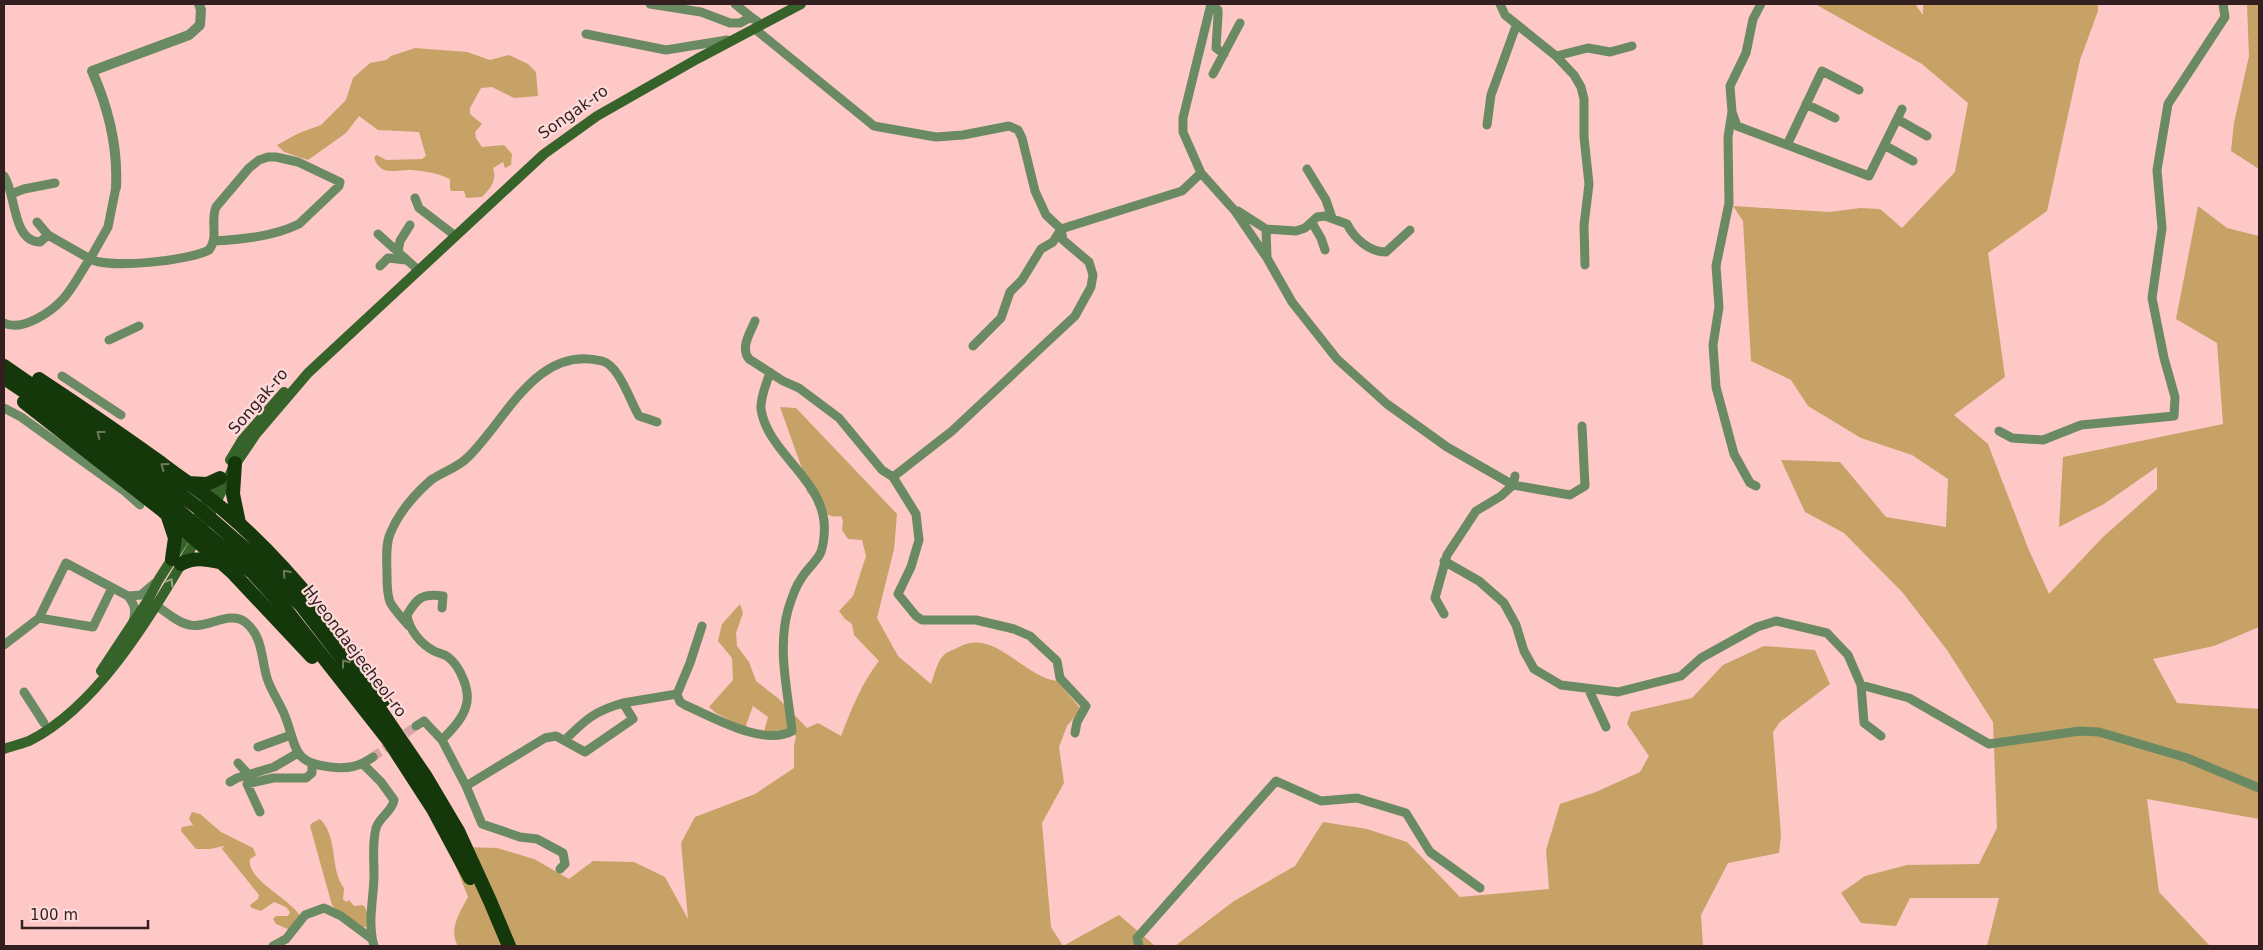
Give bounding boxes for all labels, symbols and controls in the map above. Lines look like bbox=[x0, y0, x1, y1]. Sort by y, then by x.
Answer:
street label: Songak-ro bbox=[534, 81, 612, 143]
street label: Songak-ro bbox=[224, 364, 292, 438]
one-way arrow bbox=[96, 431, 105, 440]
one-way arrow bbox=[160, 463, 170, 472]
one-way arrow bbox=[283, 569, 292, 578]
one-way arrow bbox=[164, 579, 174, 588]
street label: Hyeondaejecheol-ro bbox=[299, 581, 411, 721]
one-way arrow bbox=[343, 660, 351, 669]
scale bar bbox=[22, 898, 149, 930]
text: 100 m bbox=[30, 906, 78, 924]

